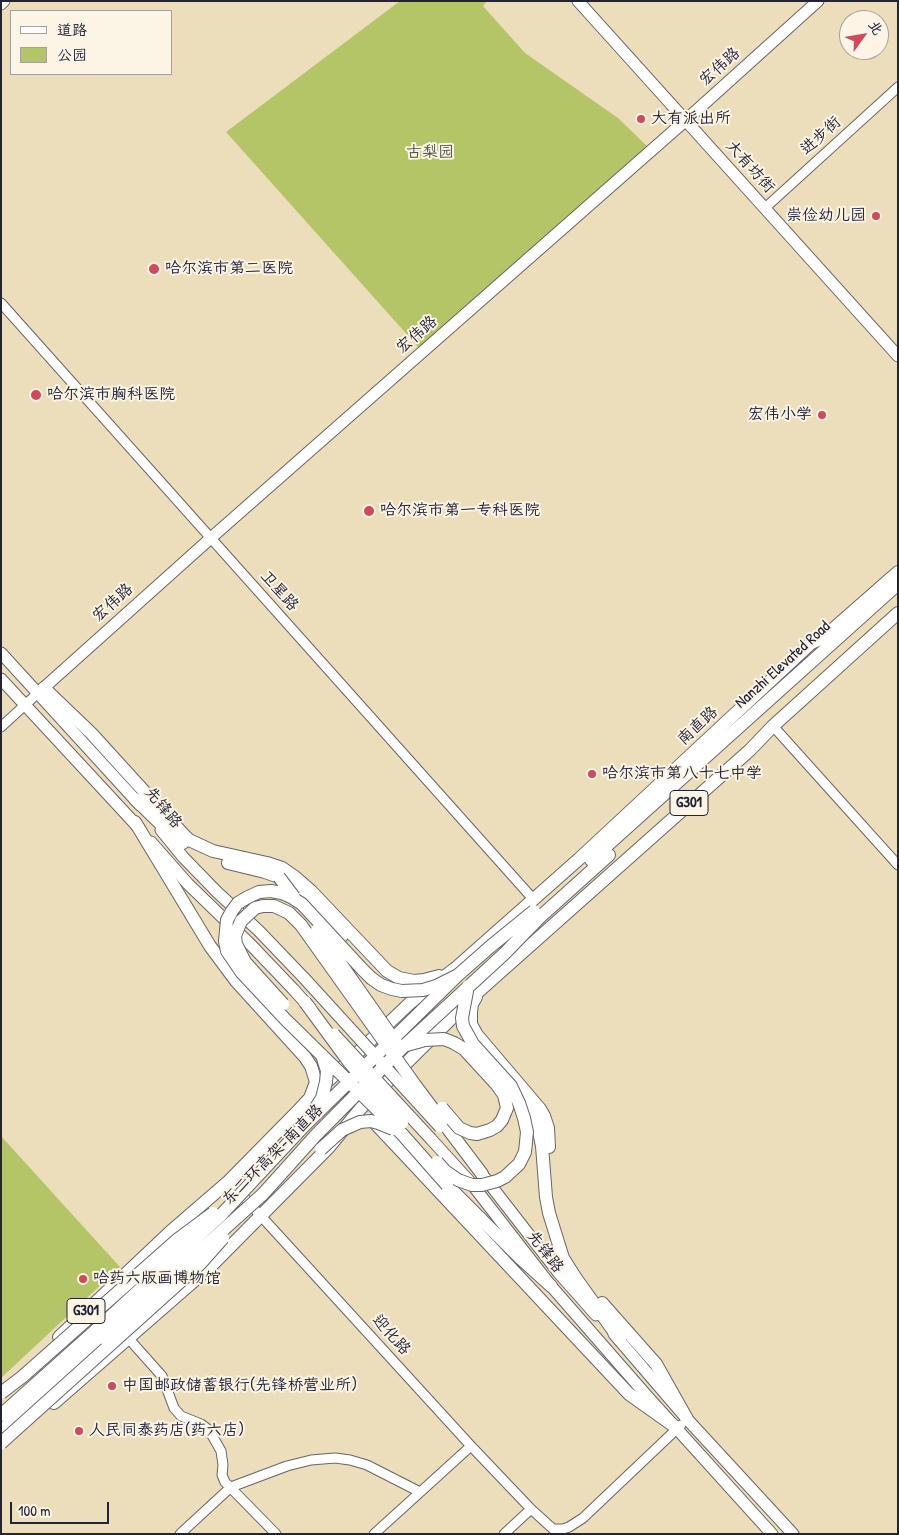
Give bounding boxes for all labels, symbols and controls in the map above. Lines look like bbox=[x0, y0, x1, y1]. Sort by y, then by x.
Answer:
legend bbox=[10, 10, 172, 75]
north arrow bbox=[839, 10, 889, 60]
text: 北 bbox=[865, 16, 888, 38]
text: 道路 bbox=[57, 19, 87, 40]
text: 公园 bbox=[57, 44, 87, 65]
street label: 宏伟路 bbox=[696, 44, 744, 90]
place label: 大有派出所 bbox=[651, 109, 731, 129]
marker: 大有派出所 bbox=[635, 113, 647, 125]
street label: 进步街 bbox=[797, 113, 845, 159]
street label: 大有坊街 bbox=[721, 137, 779, 197]
park label: 古梨园 bbox=[406, 143, 454, 163]
place label: 崇俭幼儿园 bbox=[786, 206, 866, 226]
marker: 崇俭幼儿园 bbox=[870, 210, 882, 222]
place label: 哈尔滨市第二医院 bbox=[165, 259, 293, 279]
marker: 哈尔滨市第二医院 bbox=[147, 262, 161, 276]
street label: 宏伟路 bbox=[393, 312, 441, 358]
place label: 哈尔滨市胸科医院 bbox=[47, 385, 175, 405]
marker: 哈尔滨市胸科医院 bbox=[29, 388, 43, 402]
place label: 宏伟小学 bbox=[748, 405, 812, 425]
marker: 宏伟小学 bbox=[816, 409, 828, 421]
place label: 哈尔滨市第一专科医院 bbox=[380, 501, 540, 521]
marker: 哈尔滨市第一专科医院 bbox=[362, 504, 376, 518]
street label: 卫星路 bbox=[256, 567, 302, 615]
street label: 宏伟路 bbox=[89, 580, 137, 626]
street label: Nanzhi Elevated Road bbox=[732, 617, 834, 713]
street label: 南直路 bbox=[674, 703, 722, 749]
place label: 哈尔滨市第八十七中学 bbox=[602, 764, 762, 784]
marker: 哈尔滨市第八十七中学 bbox=[586, 768, 598, 780]
street label: 先锋路 bbox=[140, 783, 186, 833]
road number: G301 bbox=[670, 790, 708, 816]
street label: 东二环高架-南直路 bbox=[219, 1101, 327, 1209]
street label: 先锋路 bbox=[523, 1227, 567, 1277]
place label: 哈药六版画博物馆 bbox=[93, 1269, 221, 1289]
marker: 哈药六版画博物馆 bbox=[77, 1273, 89, 1285]
road number: G301 bbox=[67, 1298, 105, 1324]
street label: 迎化路 bbox=[368, 1311, 414, 1359]
place label: 中国邮政储蓄银行(先锋桥营业所) bbox=[122, 1376, 357, 1396]
marker: 中国邮政储蓄银行(先锋桥营业所) bbox=[106, 1380, 118, 1392]
place label: 人民同泰药店(药六店) bbox=[89, 1421, 244, 1441]
marker: 人民同泰药店(药六店) bbox=[73, 1425, 85, 1437]
scale bar bbox=[12, 1492, 111, 1524]
text: 100 m bbox=[18, 1500, 51, 1521]

